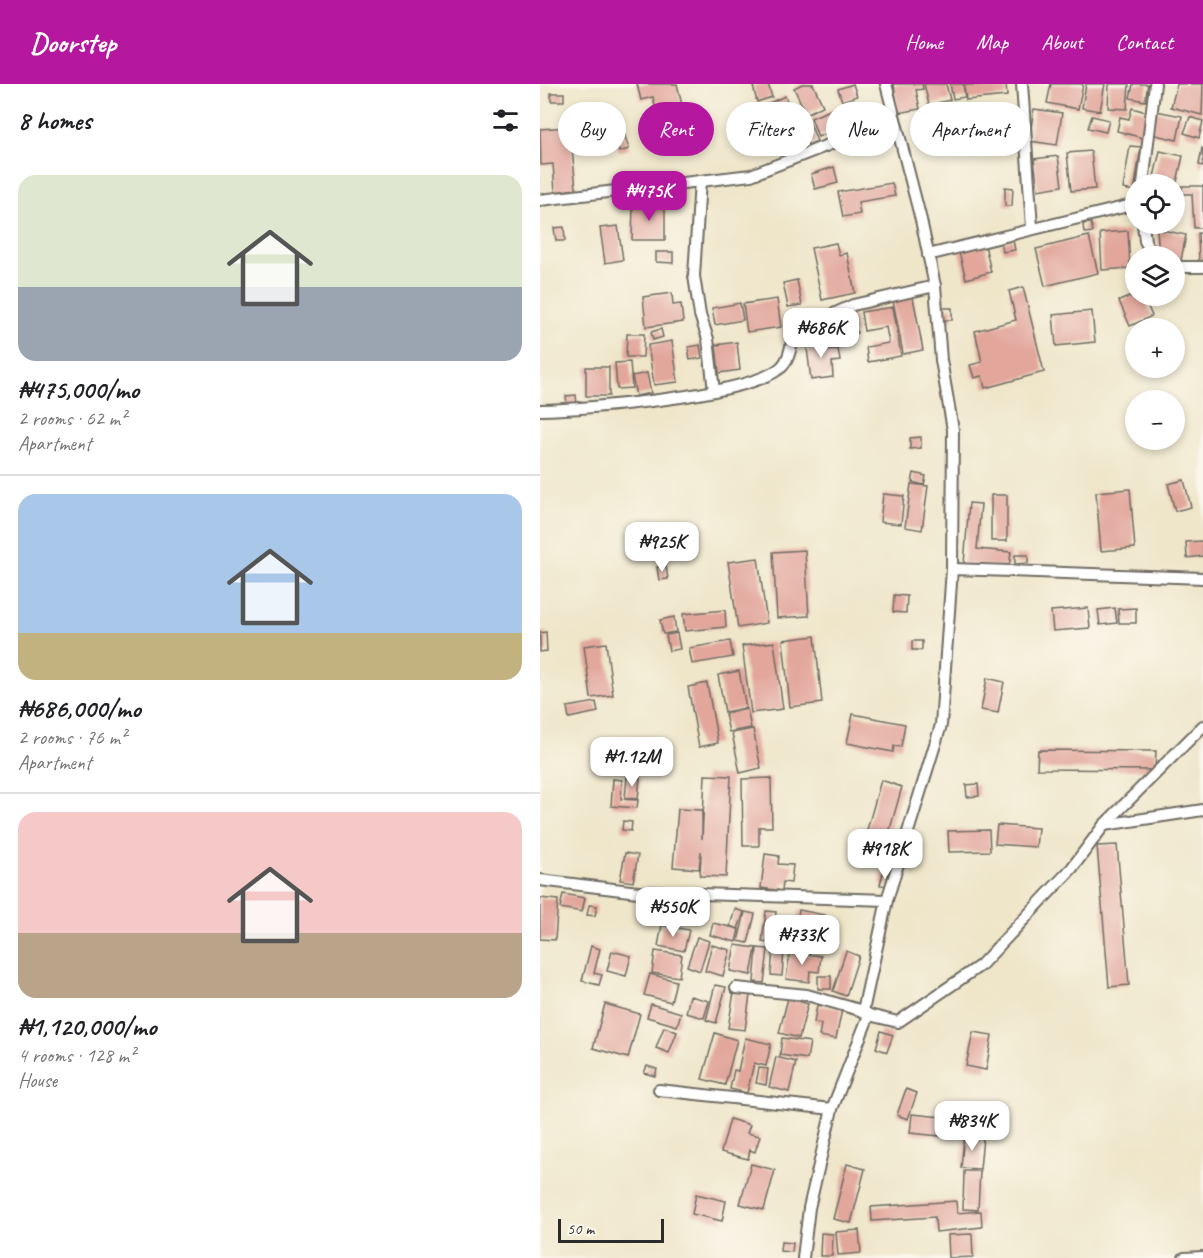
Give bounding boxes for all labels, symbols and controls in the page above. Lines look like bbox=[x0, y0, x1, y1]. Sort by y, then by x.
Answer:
text: Doorstep bbox=[30, 25, 116, 60]
text: Home bbox=[905, 29, 943, 55]
text: Map bbox=[976, 29, 1008, 55]
text: About bbox=[1041, 29, 1083, 55]
text: Contact bbox=[1116, 29, 1173, 55]
chip: Buy bbox=[558, 102, 626, 156]
chip: Rent bbox=[638, 102, 714, 156]
chip: Filters bbox=[726, 102, 814, 156]
chip: New bbox=[826, 102, 898, 156]
chip: Apartment bbox=[910, 102, 1030, 156]
text: 8 homes bbox=[18, 104, 91, 137]
icon: filters bbox=[489, 104, 522, 137]
pin: ₦475K bbox=[607, 171, 691, 222]
map controls bbox=[1125, 174, 1185, 450]
button: locate bbox=[1125, 174, 1185, 234]
text: ₦475K bbox=[626, 178, 672, 203]
icon: home bbox=[216, 214, 324, 322]
button: layers bbox=[1125, 246, 1185, 306]
pin: ₦686K bbox=[779, 308, 863, 359]
text: ₦686K bbox=[797, 315, 845, 340]
button: + bbox=[1125, 318, 1185, 378]
text: ₦475,000/mo bbox=[18, 373, 139, 406]
button: − bbox=[1125, 390, 1185, 450]
text: 2 rooms · 62 m² bbox=[18, 406, 126, 431]
text: Apartment bbox=[18, 431, 91, 456]
pin: ₦925K bbox=[620, 522, 704, 573]
text: ₦925K bbox=[639, 529, 685, 554]
icon: home bbox=[216, 533, 324, 641]
text: ₦686,000/mo bbox=[18, 692, 141, 725]
text: 2 rooms · 76 m² bbox=[18, 725, 126, 750]
pin: ₦1.12M bbox=[583, 737, 681, 788]
text: ₦1.12M bbox=[604, 744, 660, 769]
text: Apartment bbox=[18, 750, 91, 775]
pin: ₦918K bbox=[843, 829, 927, 880]
text: ₦918K bbox=[862, 836, 908, 861]
icon: home bbox=[216, 851, 324, 959]
pin: ₦550K bbox=[631, 887, 715, 938]
text: ₦550K bbox=[650, 894, 696, 919]
pin: ₦733K bbox=[760, 915, 844, 966]
text: ₦733K bbox=[779, 922, 825, 947]
text: ₦1,120,000/mo bbox=[18, 1010, 156, 1043]
text: 4 rooms · 128 m² bbox=[18, 1043, 135, 1068]
text: House bbox=[18, 1068, 57, 1093]
pin: ₦834K bbox=[930, 1101, 1014, 1152]
text: ₦834K bbox=[948, 1108, 996, 1133]
scale bar bbox=[558, 1216, 664, 1244]
text: 50 m bbox=[567, 1219, 594, 1239]

